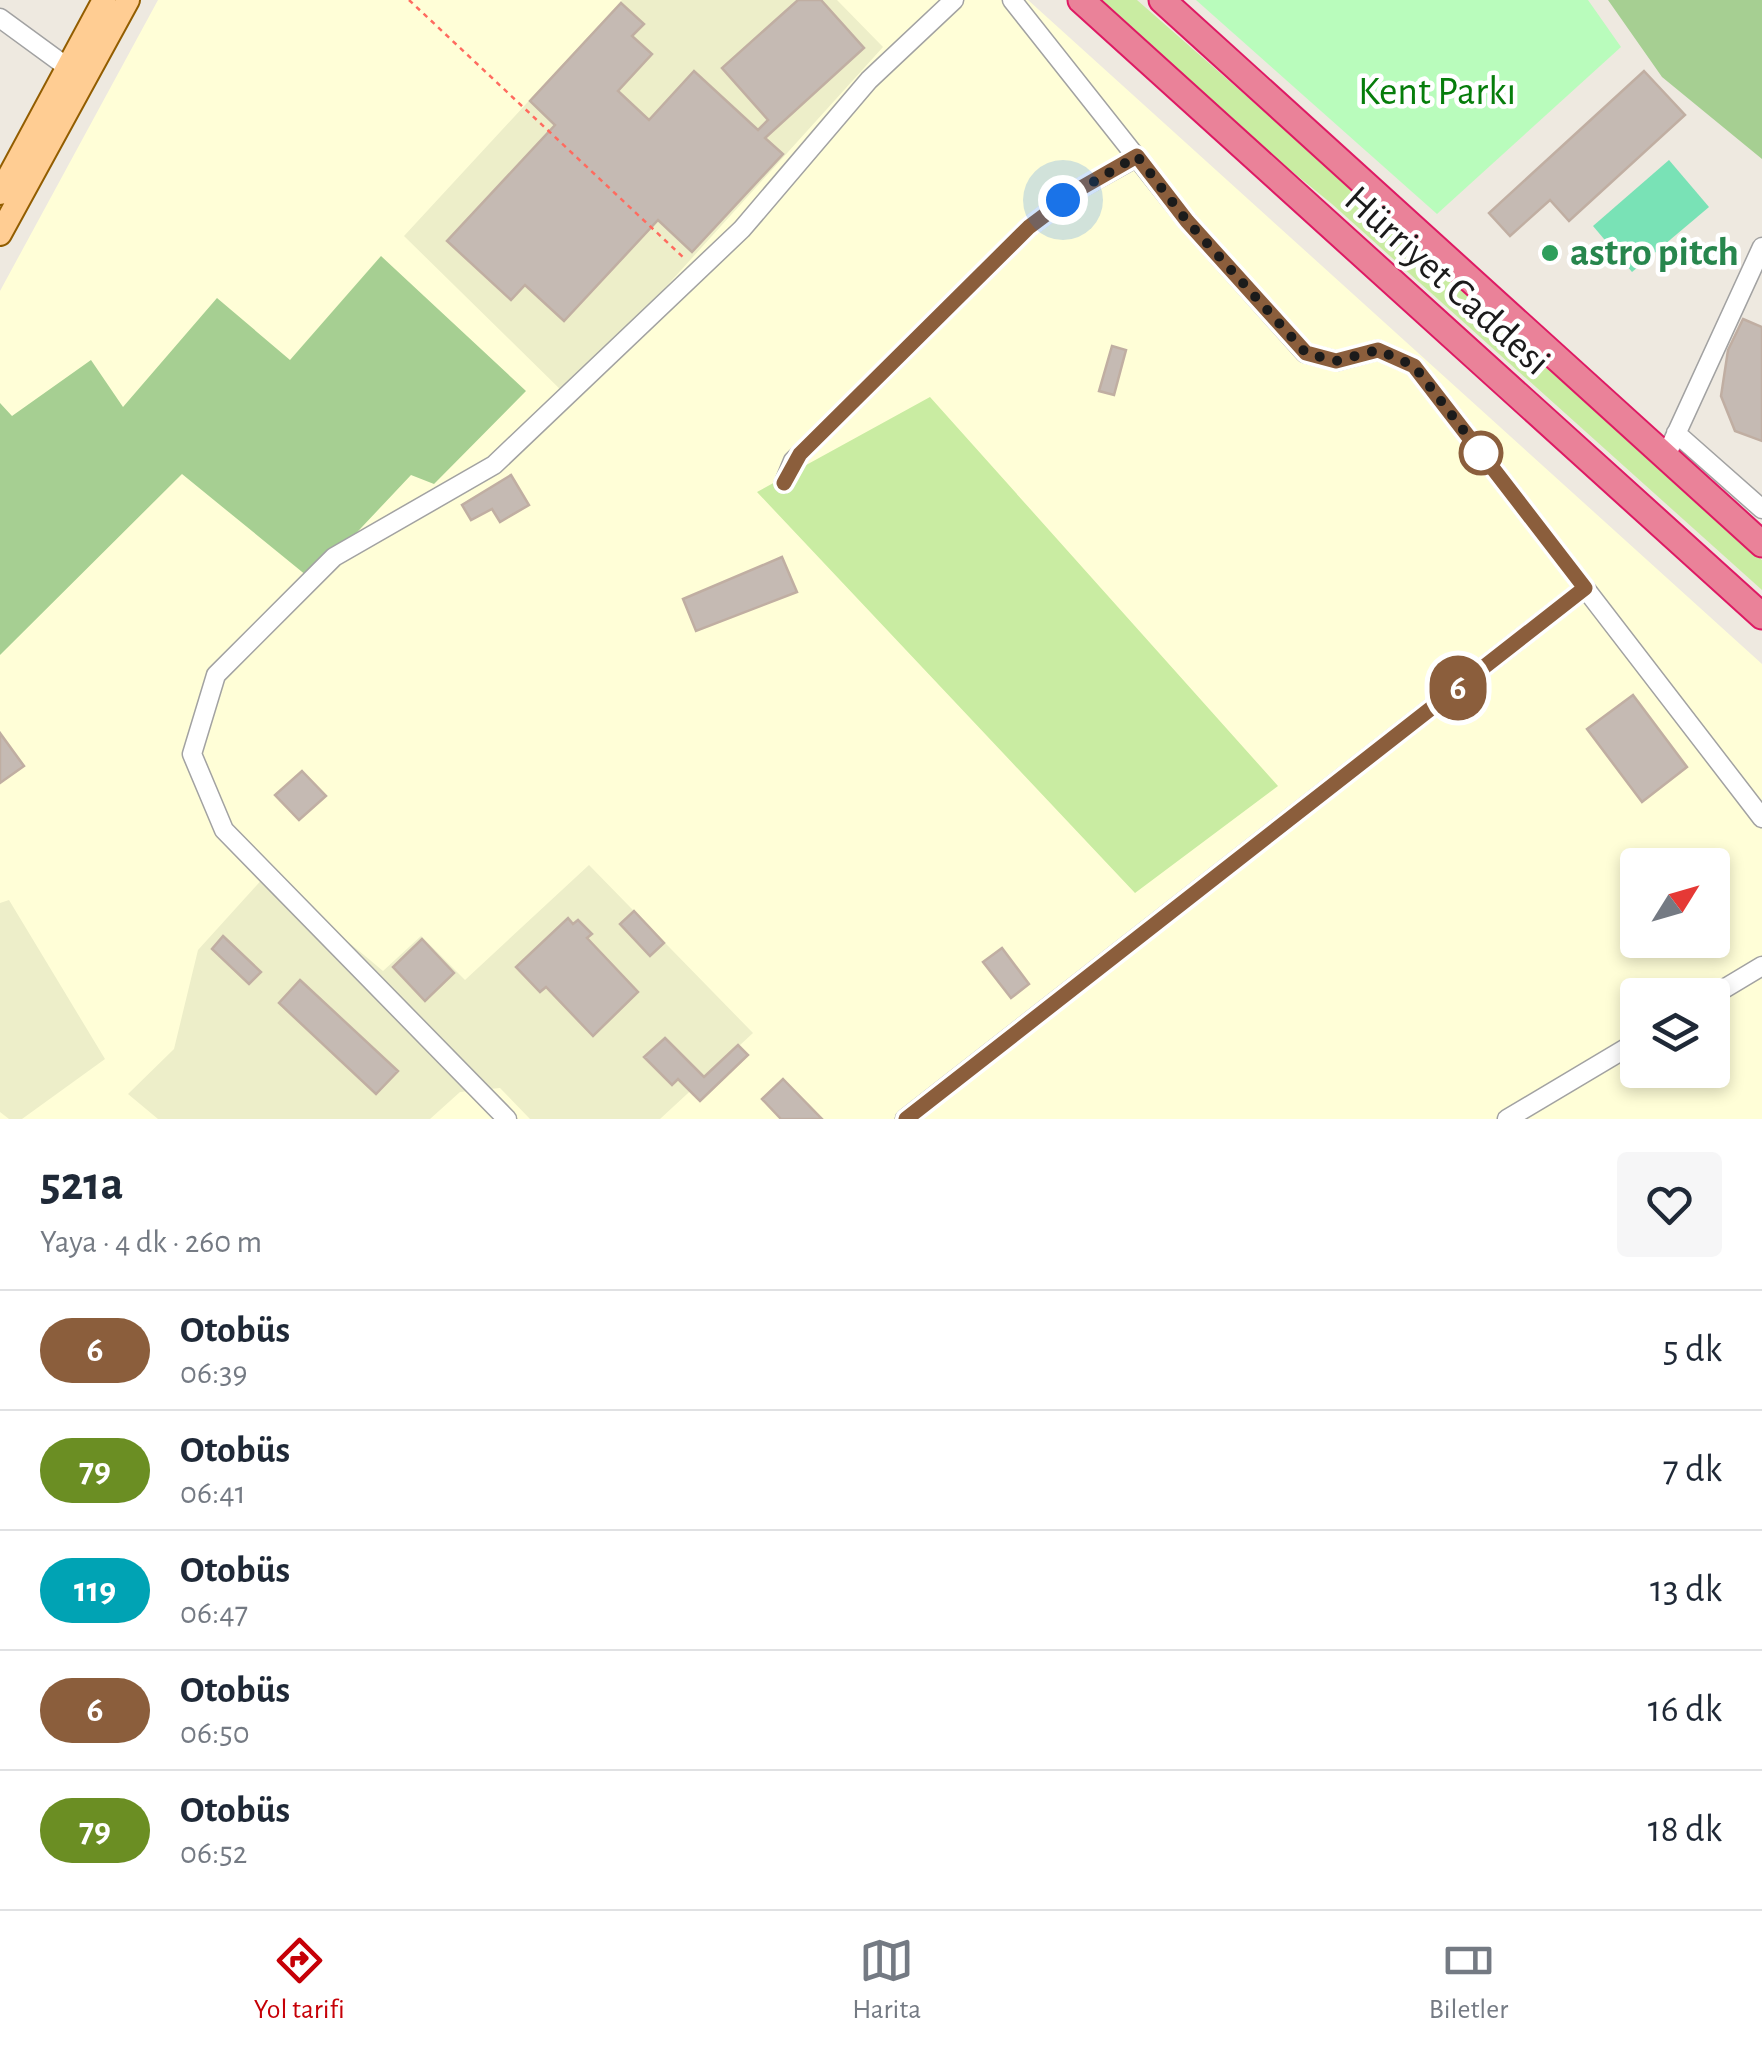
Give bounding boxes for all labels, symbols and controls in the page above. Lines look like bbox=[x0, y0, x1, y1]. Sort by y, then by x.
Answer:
park label: Kent Parkı bbox=[1358, 72, 1516, 112]
your location bbox=[1038, 175, 1088, 225]
street label: Hürriyet Caddesi bbox=[1337, 179, 1557, 383]
place label: astro pitch bbox=[1570, 233, 1739, 273]
marker: astro pitch bbox=[1539, 242, 1561, 264]
unlabelled marker bbox=[1460, 432, 1502, 474]
line badge: 6 bbox=[1426, 656, 1490, 720]
text: 6 bbox=[1450, 671, 1466, 706]
north arrow bbox=[1620, 848, 1730, 958]
map controls bbox=[1620, 848, 1730, 1088]
button: layers bbox=[1620, 978, 1730, 1088]
button: heart bbox=[1617, 1152, 1722, 1257]
text: 521a bbox=[40, 1161, 124, 1209]
text: Yaya · 4 dk · 260 m bbox=[40, 1226, 262, 1258]
text: Otobüs bbox=[180, 1312, 290, 1350]
text: 5 dk bbox=[1663, 1331, 1722, 1369]
text: 6 bbox=[87, 1333, 103, 1368]
text: 06:39 bbox=[180, 1357, 248, 1389]
text: Otobüs bbox=[180, 1432, 290, 1470]
text: 7 dk bbox=[1663, 1451, 1722, 1489]
text: 79 bbox=[79, 1453, 111, 1488]
text: 06:41 bbox=[180, 1477, 246, 1509]
text: Otobüs bbox=[180, 1552, 290, 1590]
text: 13 dk bbox=[1650, 1571, 1722, 1609]
text: 119 bbox=[74, 1573, 116, 1608]
text: 06:47 bbox=[180, 1597, 248, 1629]
text: Otobüs bbox=[180, 1672, 290, 1710]
text: 16 dk bbox=[1648, 1691, 1722, 1729]
text: 6 bbox=[87, 1693, 103, 1728]
text: 06:50 bbox=[180, 1717, 250, 1749]
text: Otobüs bbox=[180, 1792, 290, 1830]
text: 18 dk bbox=[1648, 1811, 1722, 1849]
text: 79 bbox=[79, 1813, 111, 1848]
text: 06:52 bbox=[180, 1837, 247, 1869]
tab: Yol tarifi bbox=[254, 1933, 345, 2027]
tab: Harita bbox=[852, 1933, 921, 2027]
tab: Biletler bbox=[1429, 1933, 1508, 2027]

